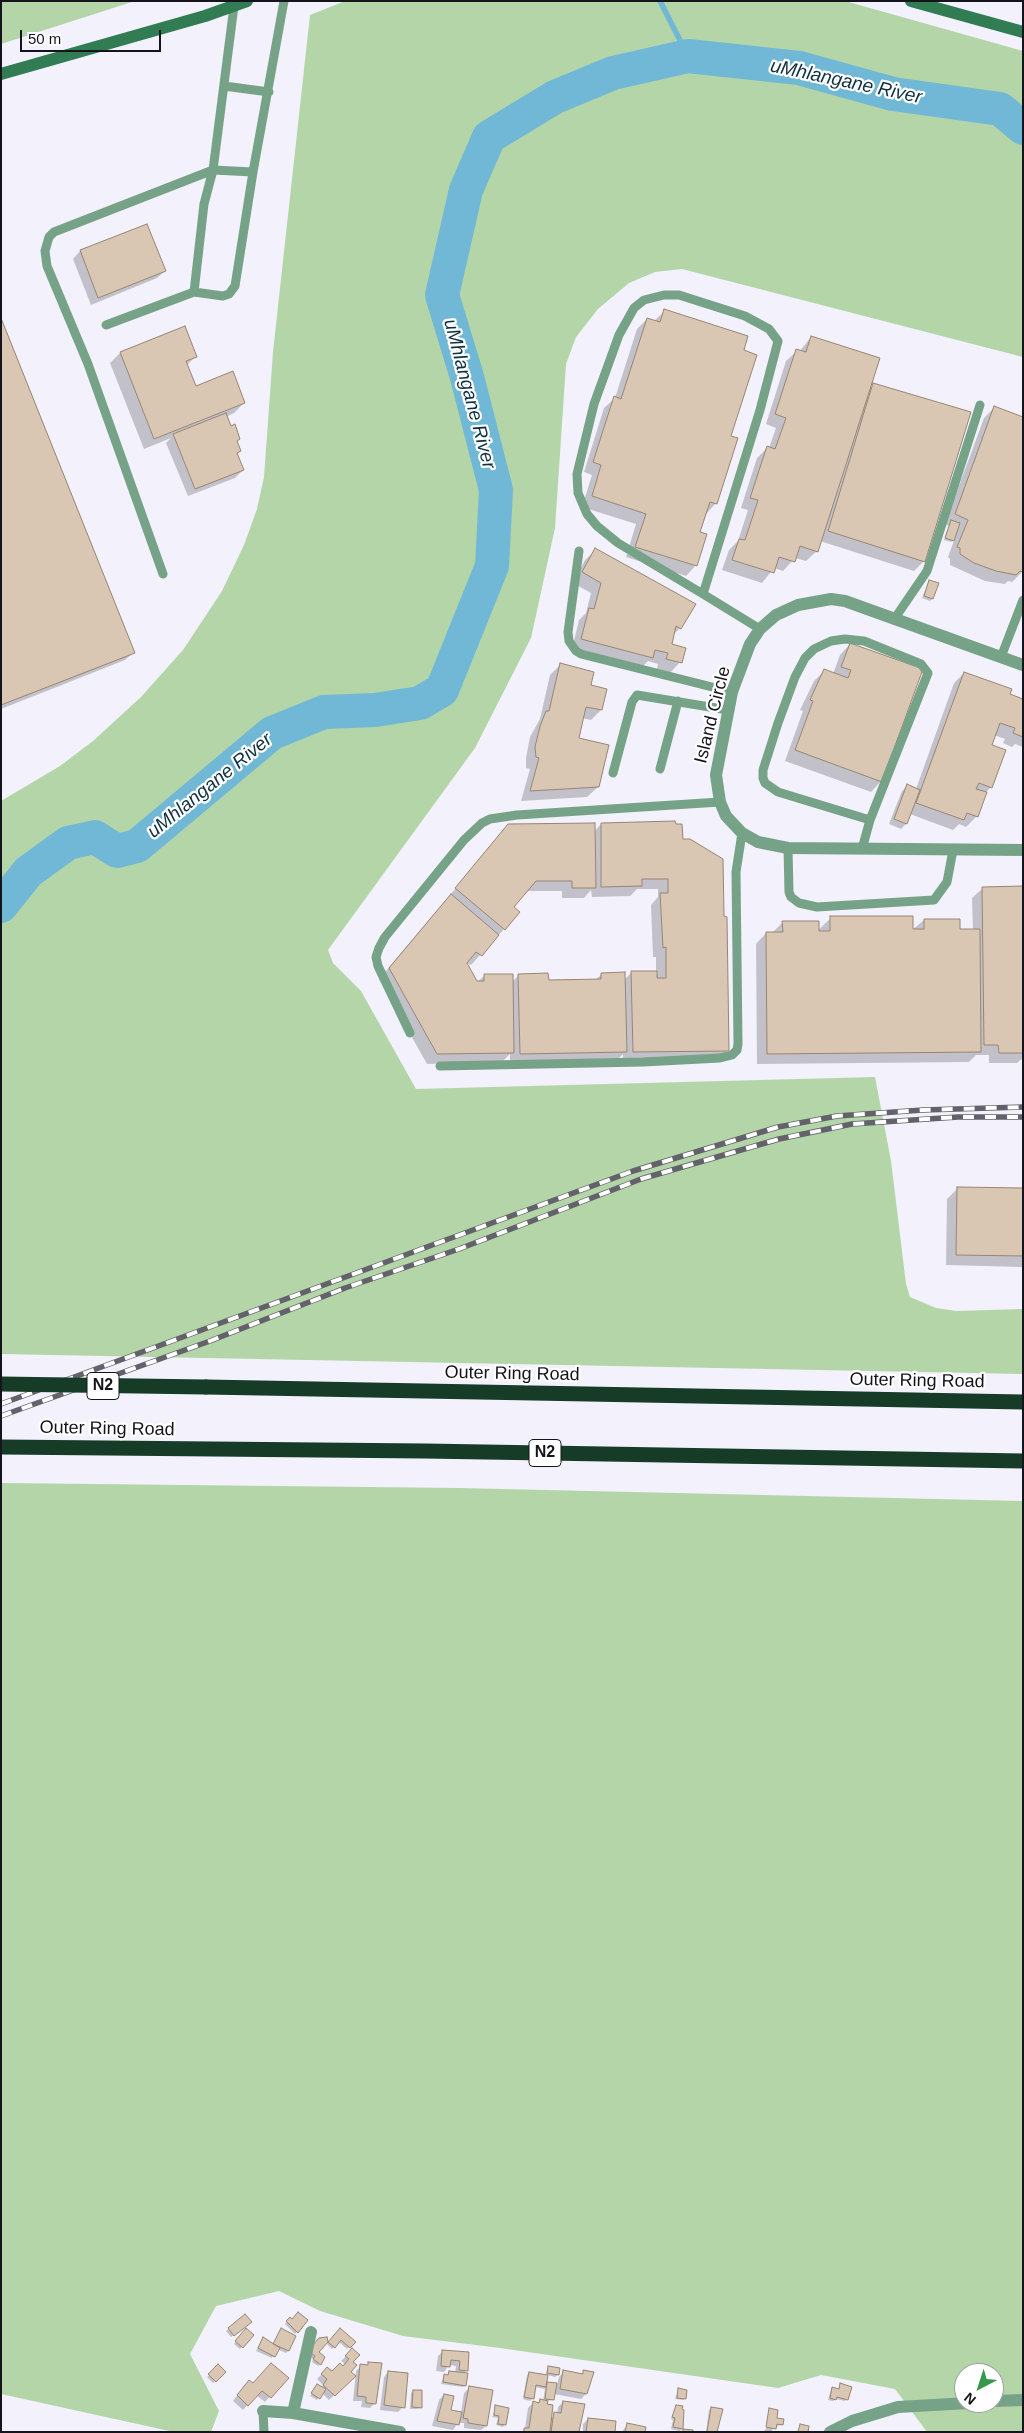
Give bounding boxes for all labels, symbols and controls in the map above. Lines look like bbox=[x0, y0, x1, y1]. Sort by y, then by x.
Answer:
scale bar bbox=[22, 20, 164, 52]
text: 50 m bbox=[28, 30, 61, 47]
water label: uMhlangane River bbox=[768, 55, 924, 109]
water label: uMhlangane River bbox=[438, 317, 500, 471]
street label: Island Circle bbox=[691, 664, 735, 766]
water label: uMhlangane River bbox=[143, 729, 277, 843]
street label: Outer Ring Road bbox=[444, 1362, 580, 1386]
street label: Outer Ring Road bbox=[849, 1369, 985, 1393]
road number: N2 bbox=[87, 1372, 119, 1400]
street label: Outer Ring Road bbox=[39, 1417, 175, 1441]
road number: N2 bbox=[529, 1440, 561, 1466]
north arrow bbox=[954, 2363, 1004, 2413]
text: N bbox=[961, 2389, 979, 2408]

